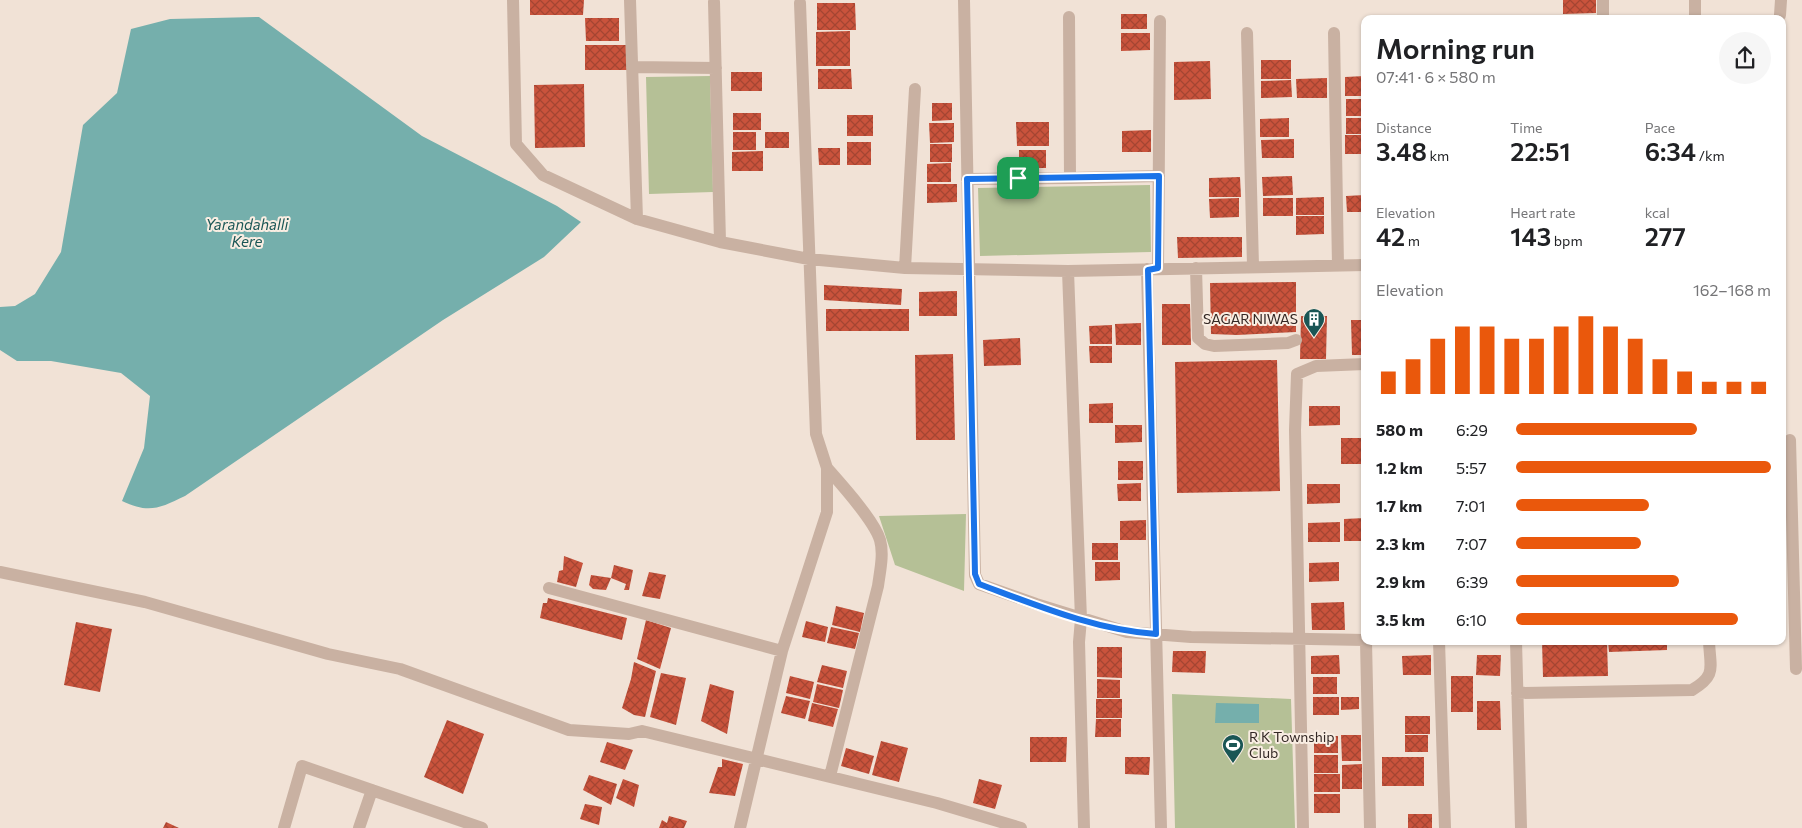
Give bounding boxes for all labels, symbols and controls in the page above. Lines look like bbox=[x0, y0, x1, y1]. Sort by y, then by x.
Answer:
text: Morning run bbox=[1376, 31, 1535, 65]
button: share bbox=[1719, 32, 1771, 84]
text: 07:41 · 6 × 580 m bbox=[1376, 67, 1496, 86]
text: Distance bbox=[1376, 119, 1432, 136]
text: Time bbox=[1510, 119, 1543, 136]
text: Pace bbox=[1645, 119, 1675, 136]
text: 3.48 bbox=[1376, 136, 1427, 166]
text: 22:51 bbox=[1510, 136, 1571, 166]
text: 6:34 bbox=[1645, 136, 1696, 166]
text: km bbox=[1427, 147, 1449, 164]
text: /km bbox=[1696, 147, 1725, 164]
pin bbox=[997, 157, 1039, 199]
icon: arrive bbox=[1004, 164, 1032, 192]
text: Elevation bbox=[1376, 204, 1435, 221]
text: Heart rate bbox=[1510, 204, 1575, 221]
text: kcal bbox=[1645, 204, 1670, 221]
water label: Yarandahalli Kere bbox=[206, 215, 290, 250]
text: 42 bbox=[1376, 221, 1405, 251]
text: 143 bbox=[1510, 221, 1551, 251]
text: 277 bbox=[1645, 221, 1686, 251]
text: m bbox=[1405, 232, 1420, 249]
text: bpm bbox=[1551, 232, 1583, 249]
text: Elevation bbox=[1376, 280, 1444, 299]
text: 162–168 m bbox=[1693, 280, 1771, 299]
building icon: SAGAR NIWAS bbox=[1302, 307, 1326, 338]
place label: SAGAR NIWAS bbox=[1203, 310, 1298, 327]
text: 580 m bbox=[1376, 420, 1423, 439]
text: 6:29 bbox=[1456, 420, 1488, 439]
text: 1.2 km bbox=[1376, 458, 1423, 477]
text: 5:57 bbox=[1456, 458, 1487, 477]
text: 1.7 km bbox=[1376, 496, 1422, 515]
text: 7:01 bbox=[1456, 496, 1486, 515]
text: 2.3 km bbox=[1376, 534, 1425, 553]
text: 7:07 bbox=[1456, 534, 1487, 553]
text: 2.9 km bbox=[1376, 572, 1425, 591]
text: 6:39 bbox=[1456, 572, 1488, 591]
text: 3.5 km bbox=[1376, 610, 1425, 629]
text: 6:10 bbox=[1456, 610, 1487, 629]
place label: R K Township Club bbox=[1249, 728, 1335, 761]
sports icon: R K Township Club bbox=[1221, 733, 1245, 764]

